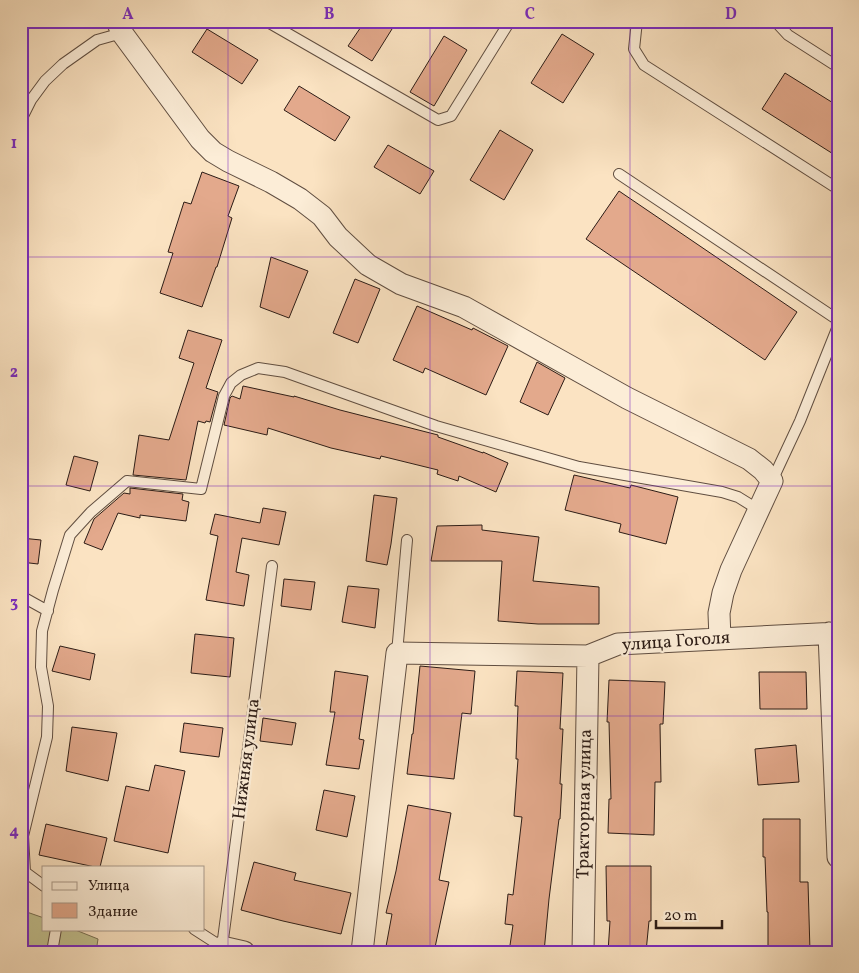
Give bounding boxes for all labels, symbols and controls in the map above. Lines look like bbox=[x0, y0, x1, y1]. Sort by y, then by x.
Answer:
text: A bbox=[122, 4, 134, 26]
text: B bbox=[324, 4, 335, 26]
text: C bbox=[525, 4, 535, 26]
text: D bbox=[725, 4, 737, 26]
text: 1 bbox=[11, 133, 17, 155]
text: 2 bbox=[10, 362, 18, 384]
text: 3 bbox=[10, 592, 18, 614]
street label: улица Гоголя bbox=[621, 626, 731, 658]
street label: Нижняя улица bbox=[227, 697, 267, 821]
street label: Тракторная улица bbox=[571, 729, 599, 879]
text: 4 bbox=[9, 821, 19, 843]
legend bbox=[42, 866, 205, 930]
text: Улица bbox=[88, 876, 130, 897]
scale bar bbox=[656, 898, 723, 930]
text: Здание bbox=[88, 902, 138, 923]
text: 20 m bbox=[664, 906, 697, 927]

